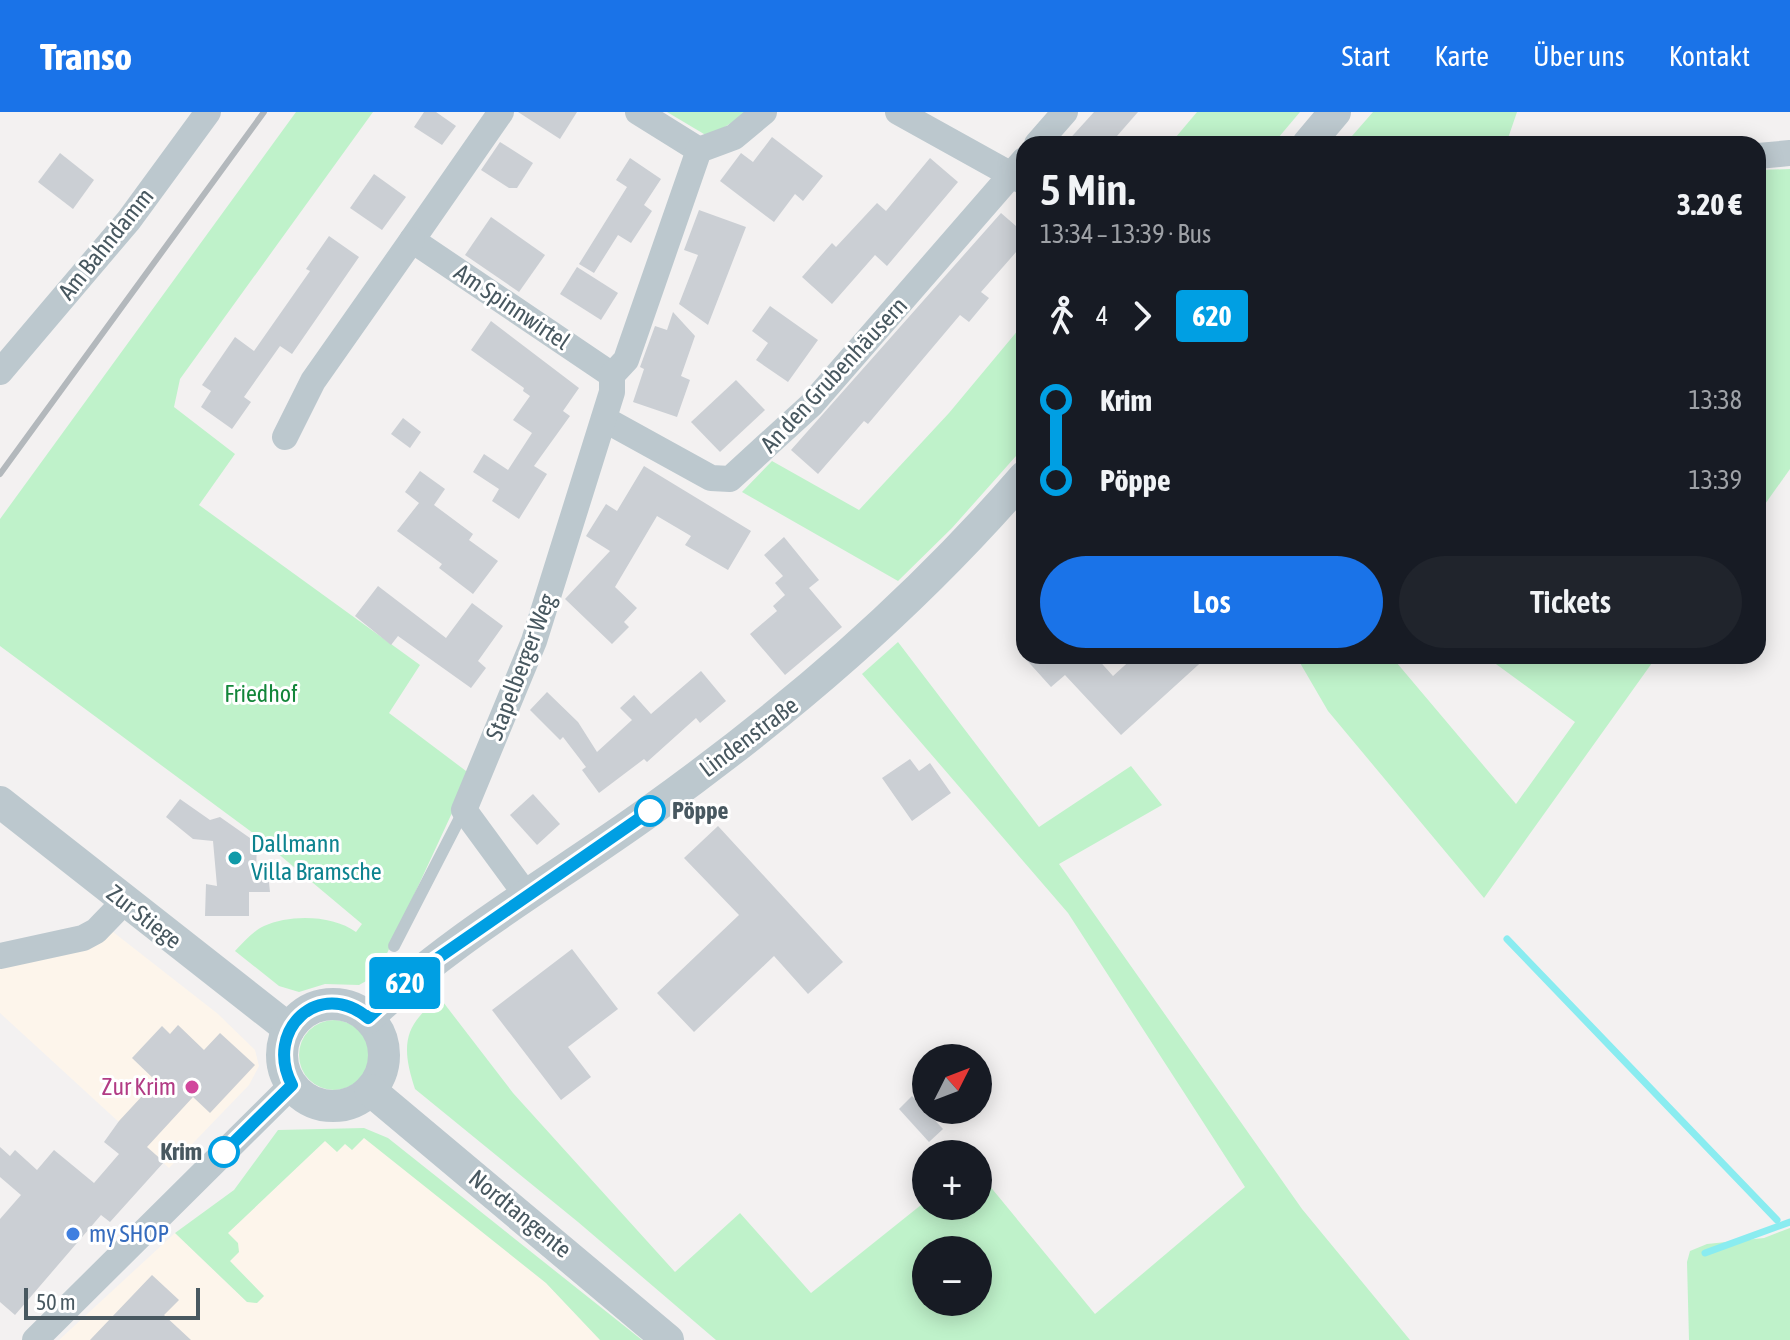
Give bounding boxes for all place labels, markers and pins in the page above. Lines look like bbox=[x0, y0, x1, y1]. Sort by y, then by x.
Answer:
marker: Pöppe bbox=[635, 796, 665, 826]
place label: Pöppe bbox=[672, 797, 729, 824]
place label: Dallmann Villa Bramsche bbox=[251, 830, 382, 885]
marker: Dallmann Villa Bramsche bbox=[226, 849, 244, 867]
place label: Zur Krim bbox=[102, 1073, 176, 1100]
marker: Zur Krim bbox=[183, 1078, 201, 1096]
marker: Krim bbox=[209, 1137, 239, 1167]
place label: Krim bbox=[160, 1138, 202, 1165]
place label: my SHOP bbox=[89, 1220, 169, 1247]
marker: my SHOP bbox=[64, 1225, 82, 1243]

